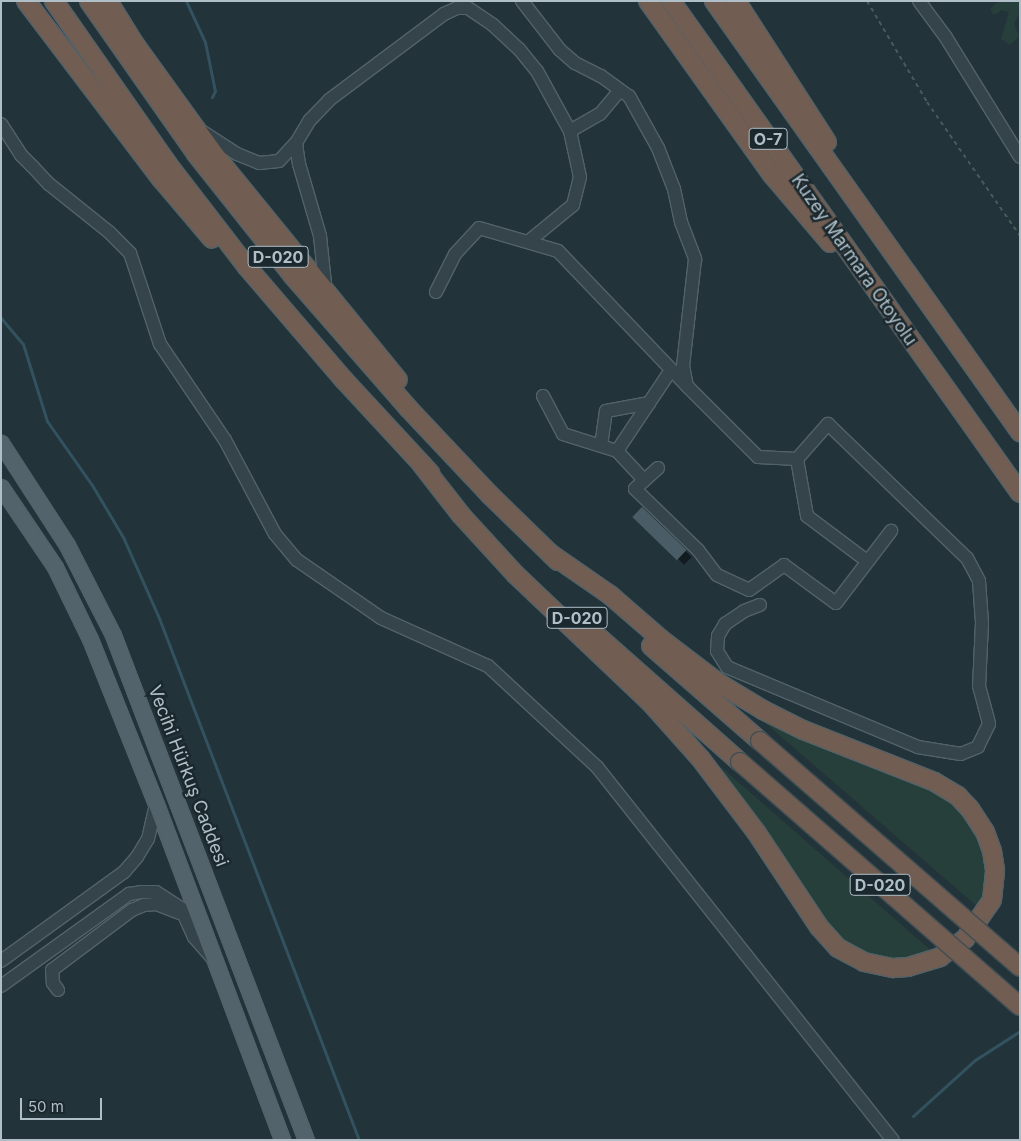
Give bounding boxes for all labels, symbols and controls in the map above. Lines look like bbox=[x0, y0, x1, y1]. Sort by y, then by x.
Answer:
road number: O-7 bbox=[748, 126, 788, 152]
street label: Kuzey Marmara Otoyolu bbox=[787, 170, 921, 350]
road number: D-020 bbox=[247, 243, 309, 270]
road number: D-020 bbox=[546, 604, 608, 632]
street label: Vecihi Hürkuş Caddesi bbox=[143, 682, 233, 870]
road number: D-020 bbox=[849, 872, 911, 898]
scale bar bbox=[22, 1088, 105, 1120]
text: 50 m bbox=[28, 1097, 64, 1116]

